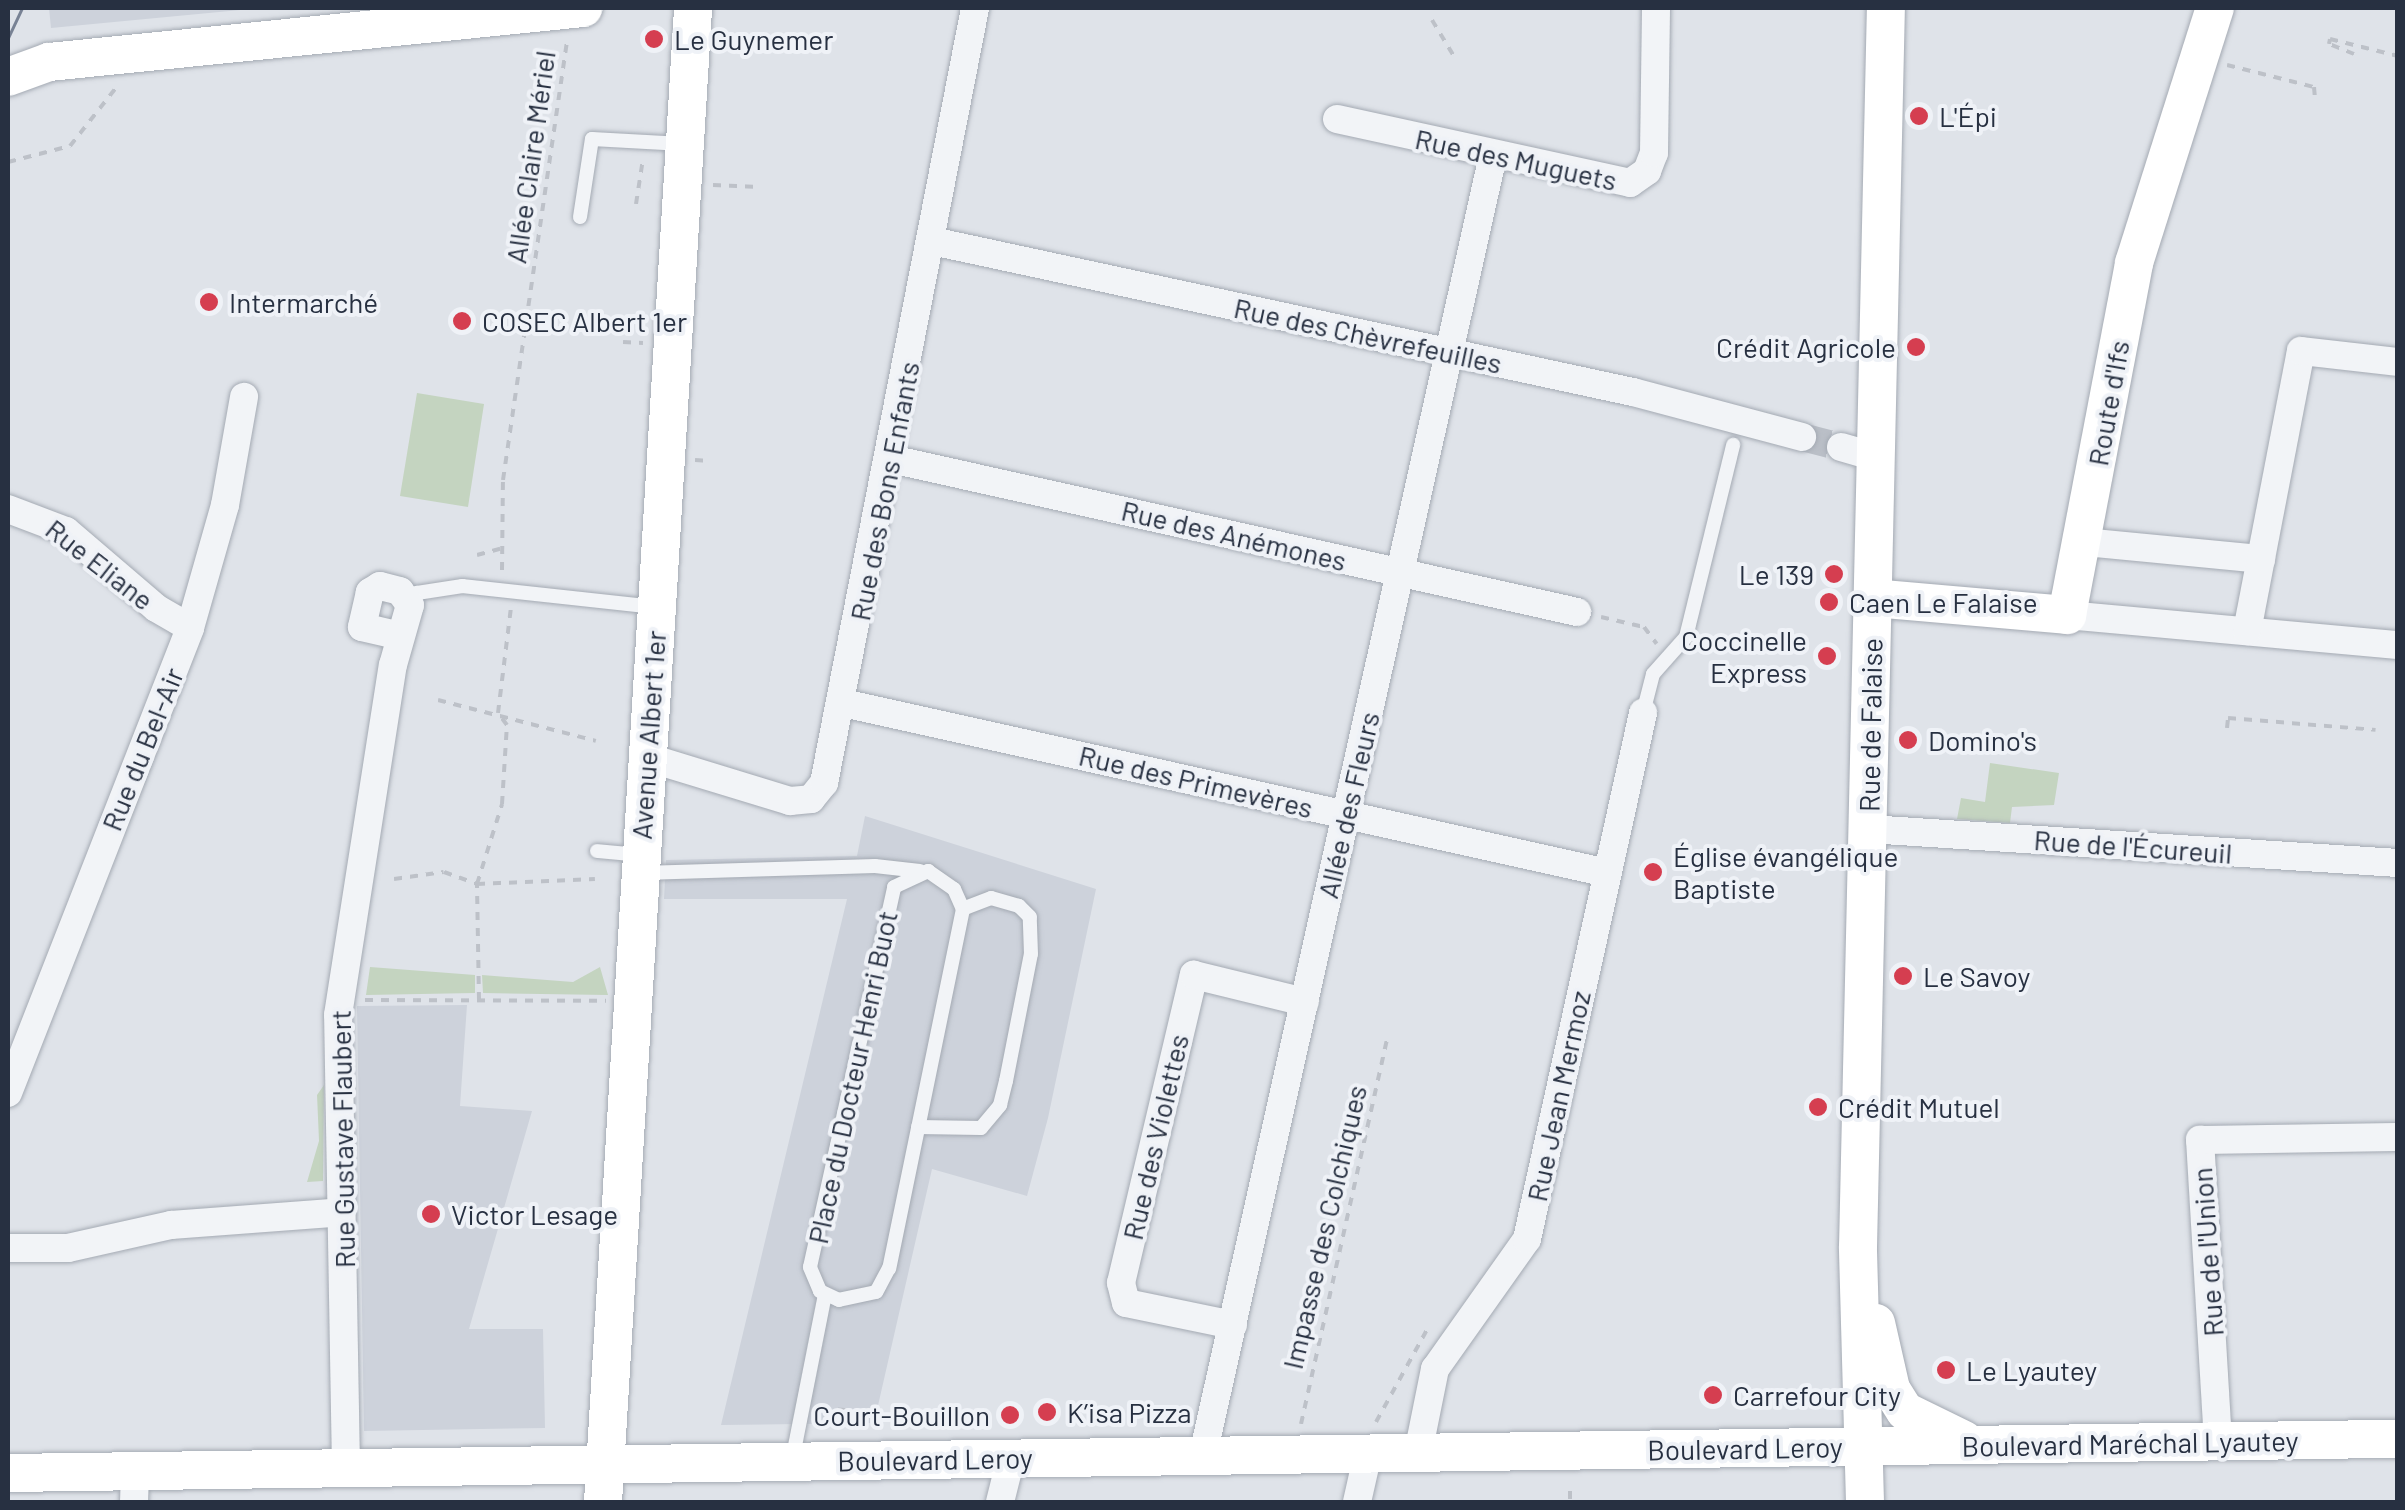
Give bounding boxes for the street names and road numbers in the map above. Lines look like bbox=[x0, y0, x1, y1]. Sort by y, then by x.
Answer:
street label: Allée Claire Mériel bbox=[498, 48, 562, 266]
street label: Rue des Muguets bbox=[1412, 121, 1620, 197]
street label: Rue des Chèvrefeuilles bbox=[1231, 290, 1505, 380]
street label: Route d'Ifs bbox=[2080, 338, 2136, 468]
street label: Rue des Bons Enfants bbox=[842, 359, 926, 623]
street label: Rue des Anémones bbox=[1118, 493, 1350, 577]
street label: Rue Eliane bbox=[39, 512, 161, 616]
street label: Avenue Albert 1er bbox=[624, 629, 672, 841]
street label: Rue de Falaise bbox=[1852, 638, 1888, 812]
street label: Rue du Bel-Air bbox=[94, 663, 190, 835]
street label: Allée des Fleurs bbox=[1310, 709, 1386, 901]
street label: Rue des Primevères bbox=[1076, 738, 1316, 824]
street label: Rue de l'Écureuil bbox=[2033, 822, 2233, 870]
street label: Place du Docteur Henri Buot bbox=[800, 907, 904, 1247]
street label: Rue Jean Mermoz bbox=[1519, 988, 1597, 1204]
street label: Rue Gustave Flaubert bbox=[323, 1010, 361, 1268]
street label: Rue des Violettes bbox=[1115, 1031, 1195, 1243]
street label: Impasse des Colchiques bbox=[1275, 1082, 1373, 1372]
street label: Rue de l'Union bbox=[2184, 1166, 2230, 1338]
street label: Boulevard Maréchal Lyautey bbox=[1961, 1423, 2299, 1463]
street label: Boulevard Leroy bbox=[1647, 1429, 1843, 1467]
street label: Boulevard Leroy bbox=[837, 1440, 1033, 1478]

